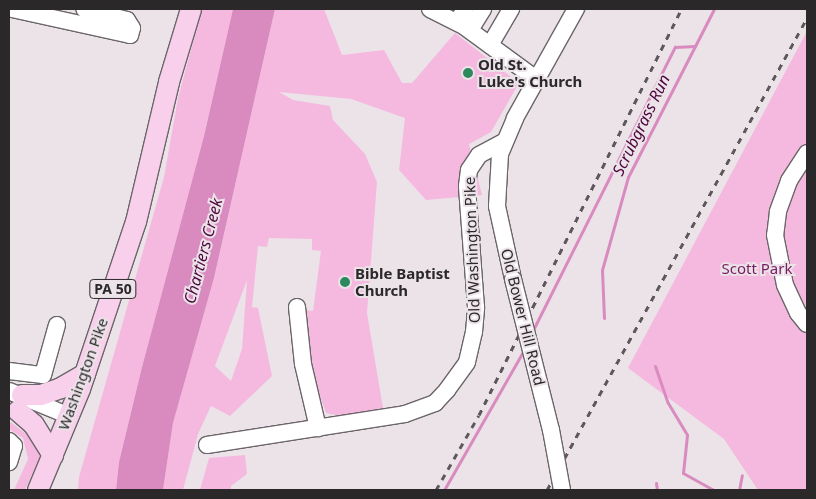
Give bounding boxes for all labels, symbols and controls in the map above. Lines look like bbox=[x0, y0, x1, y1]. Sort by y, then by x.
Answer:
place label: Old St. Luke's Church bbox=[478, 55, 582, 90]
marker: Old St. Luke's Church bbox=[462, 67, 474, 79]
water label: Scrubgrass Run bbox=[608, 71, 674, 179]
street label: Old Washington Pike bbox=[460, 176, 484, 324]
water label: Chartiers Creek bbox=[180, 196, 226, 306]
street label: Old Bower Hill Road bbox=[497, 247, 549, 387]
park label: Scott Park bbox=[722, 260, 792, 278]
place label: Bible Baptist Church bbox=[355, 264, 450, 299]
marker: Bible Baptist Church bbox=[339, 276, 351, 288]
road number: PA 50 bbox=[89, 278, 137, 300]
street label: Washington Pike bbox=[54, 315, 112, 433]

